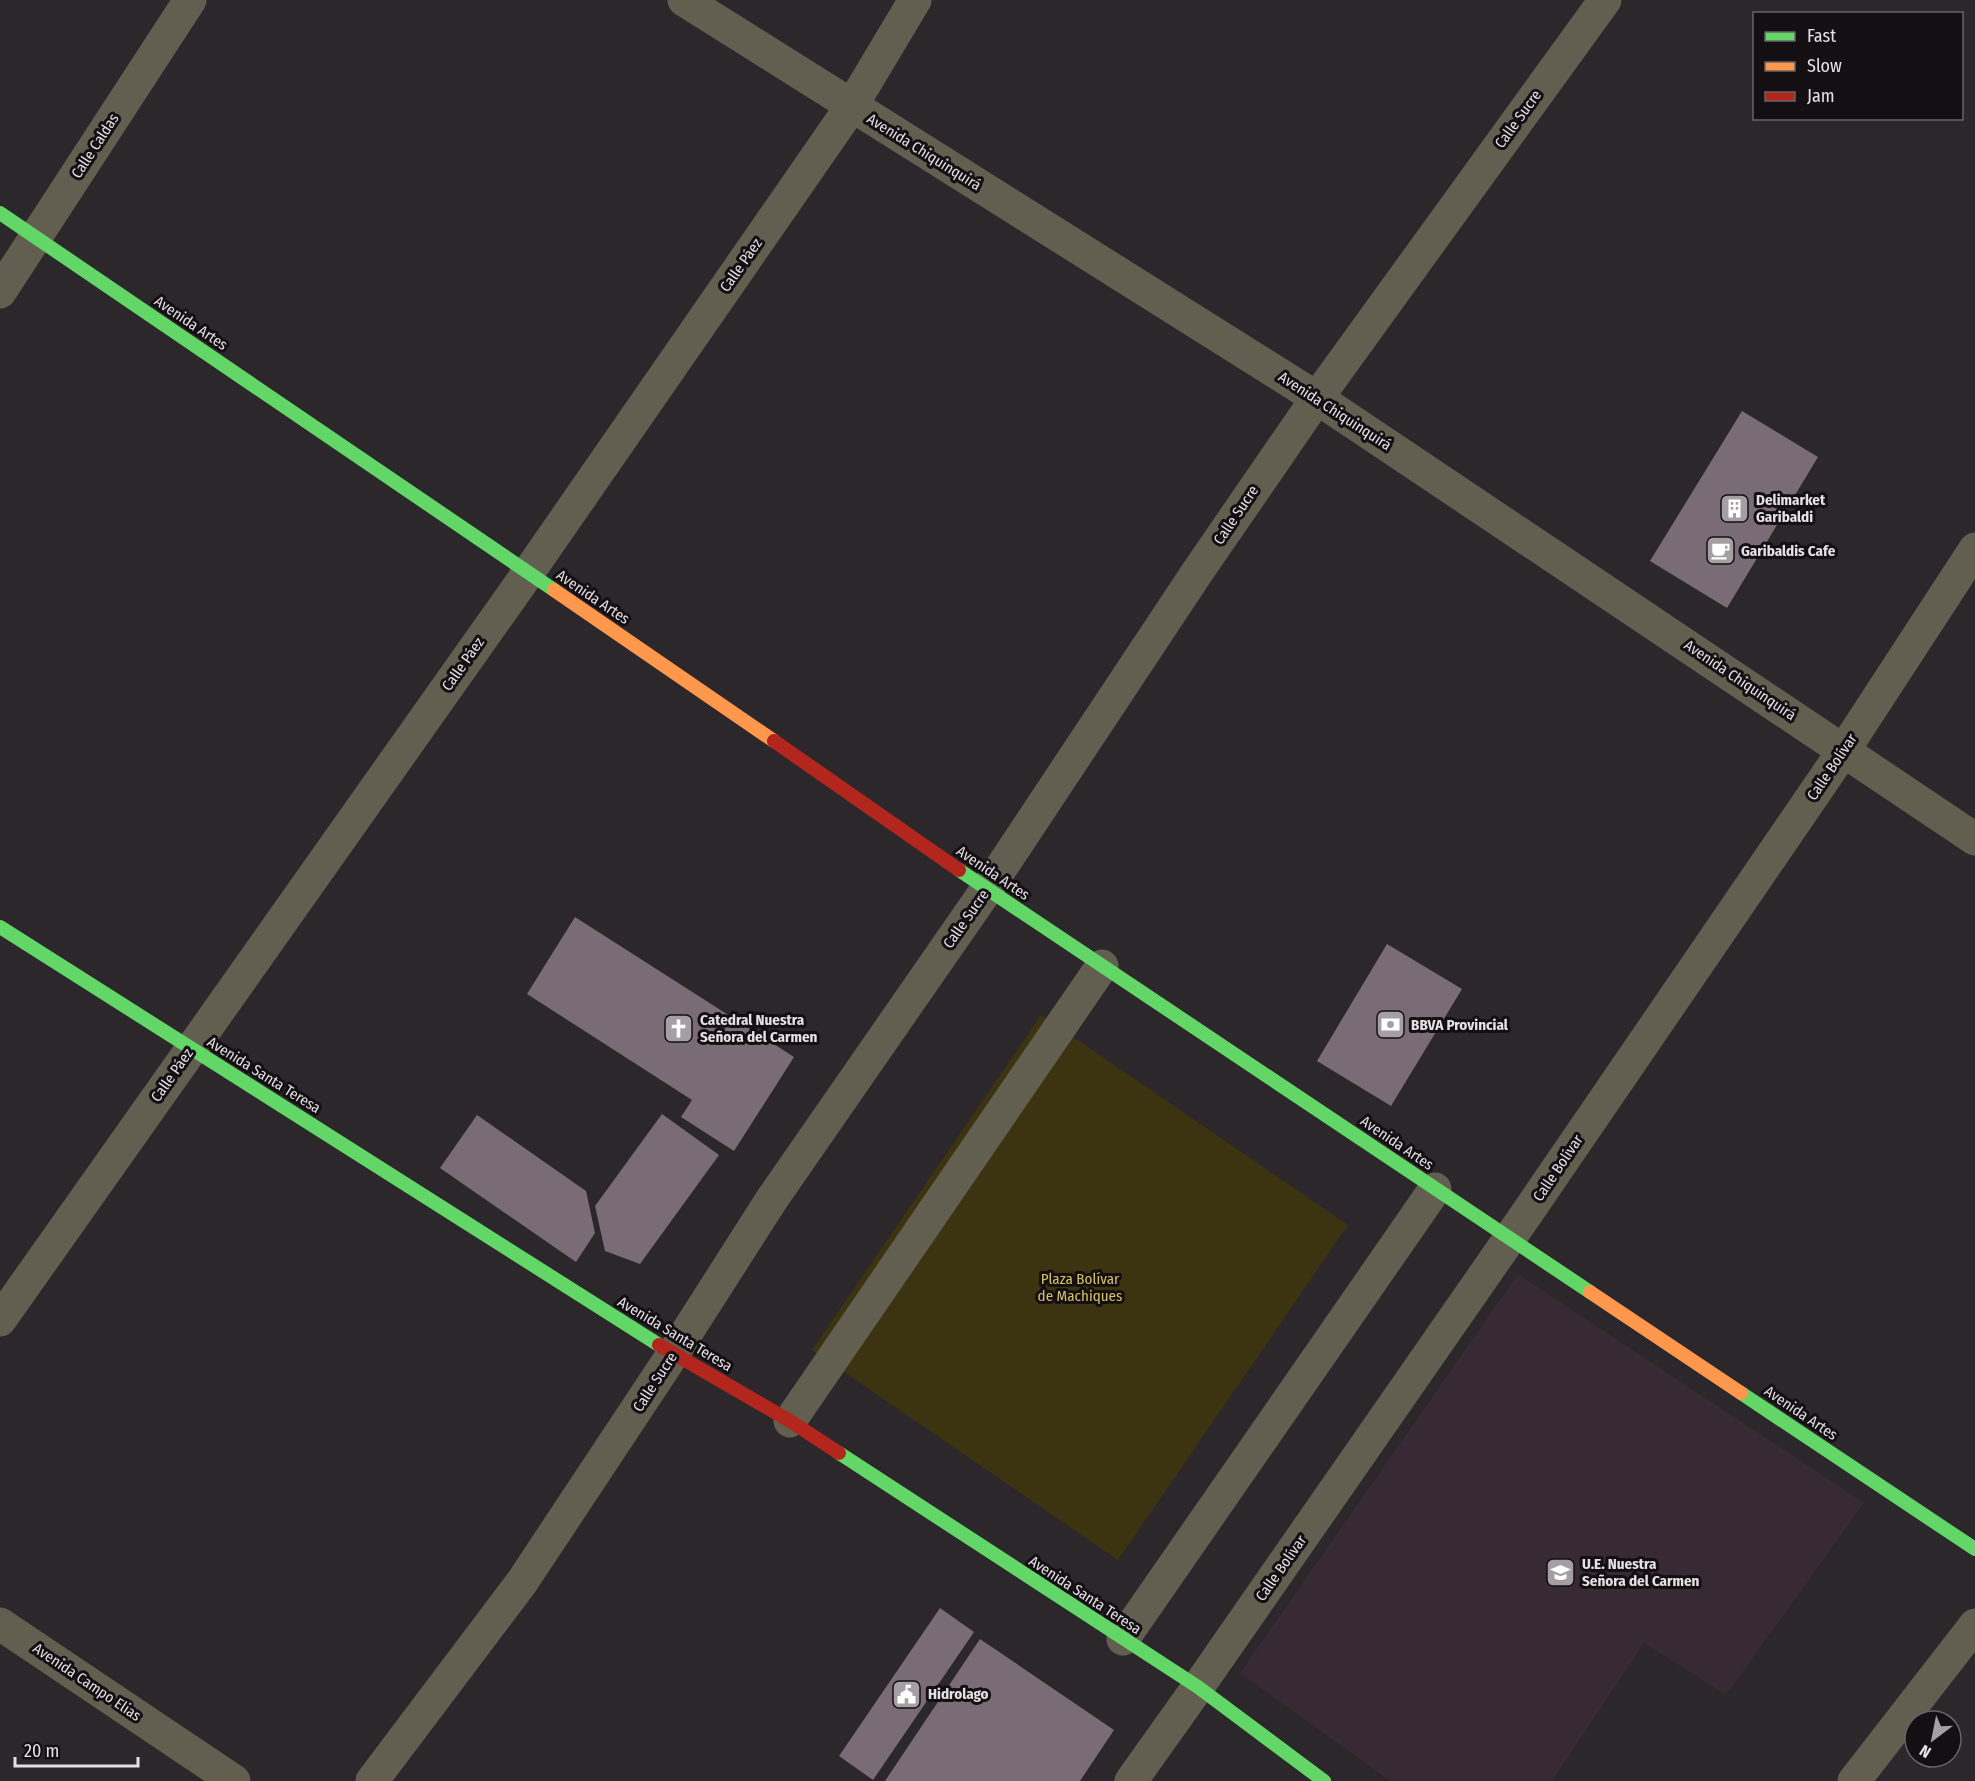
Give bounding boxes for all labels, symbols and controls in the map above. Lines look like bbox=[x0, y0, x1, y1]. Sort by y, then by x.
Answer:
legend bbox=[1753, 12, 1963, 120]
text: Fast bbox=[1807, 25, 1836, 47]
text: Slow bbox=[1807, 55, 1842, 77]
text: Jam bbox=[1807, 85, 1835, 107]
street label: Calle Sucre bbox=[1491, 86, 1545, 152]
street label: Calle Caldas bbox=[67, 110, 123, 182]
street label: Avenida Chiquinquirá bbox=[864, 110, 984, 194]
street label: Calle Páez bbox=[716, 235, 766, 295]
street label: Avenida Artes bbox=[151, 292, 231, 354]
street label: Avenida Chiquinquirá bbox=[1275, 368, 1395, 454]
street label: Calle Sucre bbox=[1210, 482, 1262, 548]
place label: Delimarket Garibaldi bbox=[1756, 491, 1826, 526]
building icon: Delimarket Garibaldi bbox=[1719, 493, 1751, 525]
cafe icon: Garibaldis Cafe bbox=[1704, 535, 1736, 567]
place label: Garibaldis Cafe bbox=[1741, 542, 1836, 560]
street label: Avenida Artes bbox=[553, 566, 633, 628]
street label: Calle Páez bbox=[438, 634, 488, 694]
street label: Avenida Chiquinquirá bbox=[1681, 636, 1799, 724]
street label: Calle Bolívar bbox=[1803, 730, 1861, 804]
street label: Avenida Artes bbox=[953, 842, 1033, 904]
street label: Calle Sucre bbox=[939, 886, 993, 952]
bank icon: BBVA Provincial bbox=[1374, 1009, 1406, 1041]
place label: Catedral Nuestra Señora del Carmen bbox=[700, 1011, 818, 1046]
church icon: Catedral Nuestra Señora del Carmen bbox=[663, 1013, 695, 1045]
place label: BBVA Provincial bbox=[1411, 1016, 1509, 1034]
street label: Avenida Santa Teresa bbox=[204, 1033, 324, 1117]
street label: Calle Páez bbox=[147, 1045, 197, 1105]
street label: Avenida Artes bbox=[1357, 1112, 1437, 1174]
street label: Calle Bolívar bbox=[1529, 1131, 1587, 1205]
park label: Plaza Bolívar de Machiques bbox=[1038, 1270, 1122, 1305]
street label: Avenida Santa Teresa bbox=[615, 1293, 735, 1375]
street label: Calle Sucre bbox=[629, 1349, 681, 1415]
street label: Avenida Artes bbox=[1761, 1382, 1841, 1444]
street label: Calle Bolívar bbox=[1252, 1531, 1311, 1604]
street label: Avenida Santa Teresa bbox=[1025, 1552, 1145, 1638]
place label: U.E. Nuestra Señora del Carmen bbox=[1582, 1555, 1700, 1590]
school or university icon: U.E. Nuestra Señora del Carmen bbox=[1545, 1557, 1577, 1589]
street label: Avenida Campo Elias bbox=[29, 1639, 145, 1725]
public building icon: Hidrolago bbox=[891, 1678, 923, 1710]
place label: Hidrolago bbox=[928, 1685, 989, 1703]
north arrow bbox=[1903, 1709, 1963, 1769]
scale bar bbox=[15, 1730, 138, 1768]
text: 20 m bbox=[24, 1740, 59, 1762]
text: N bbox=[1916, 1741, 1934, 1762]

